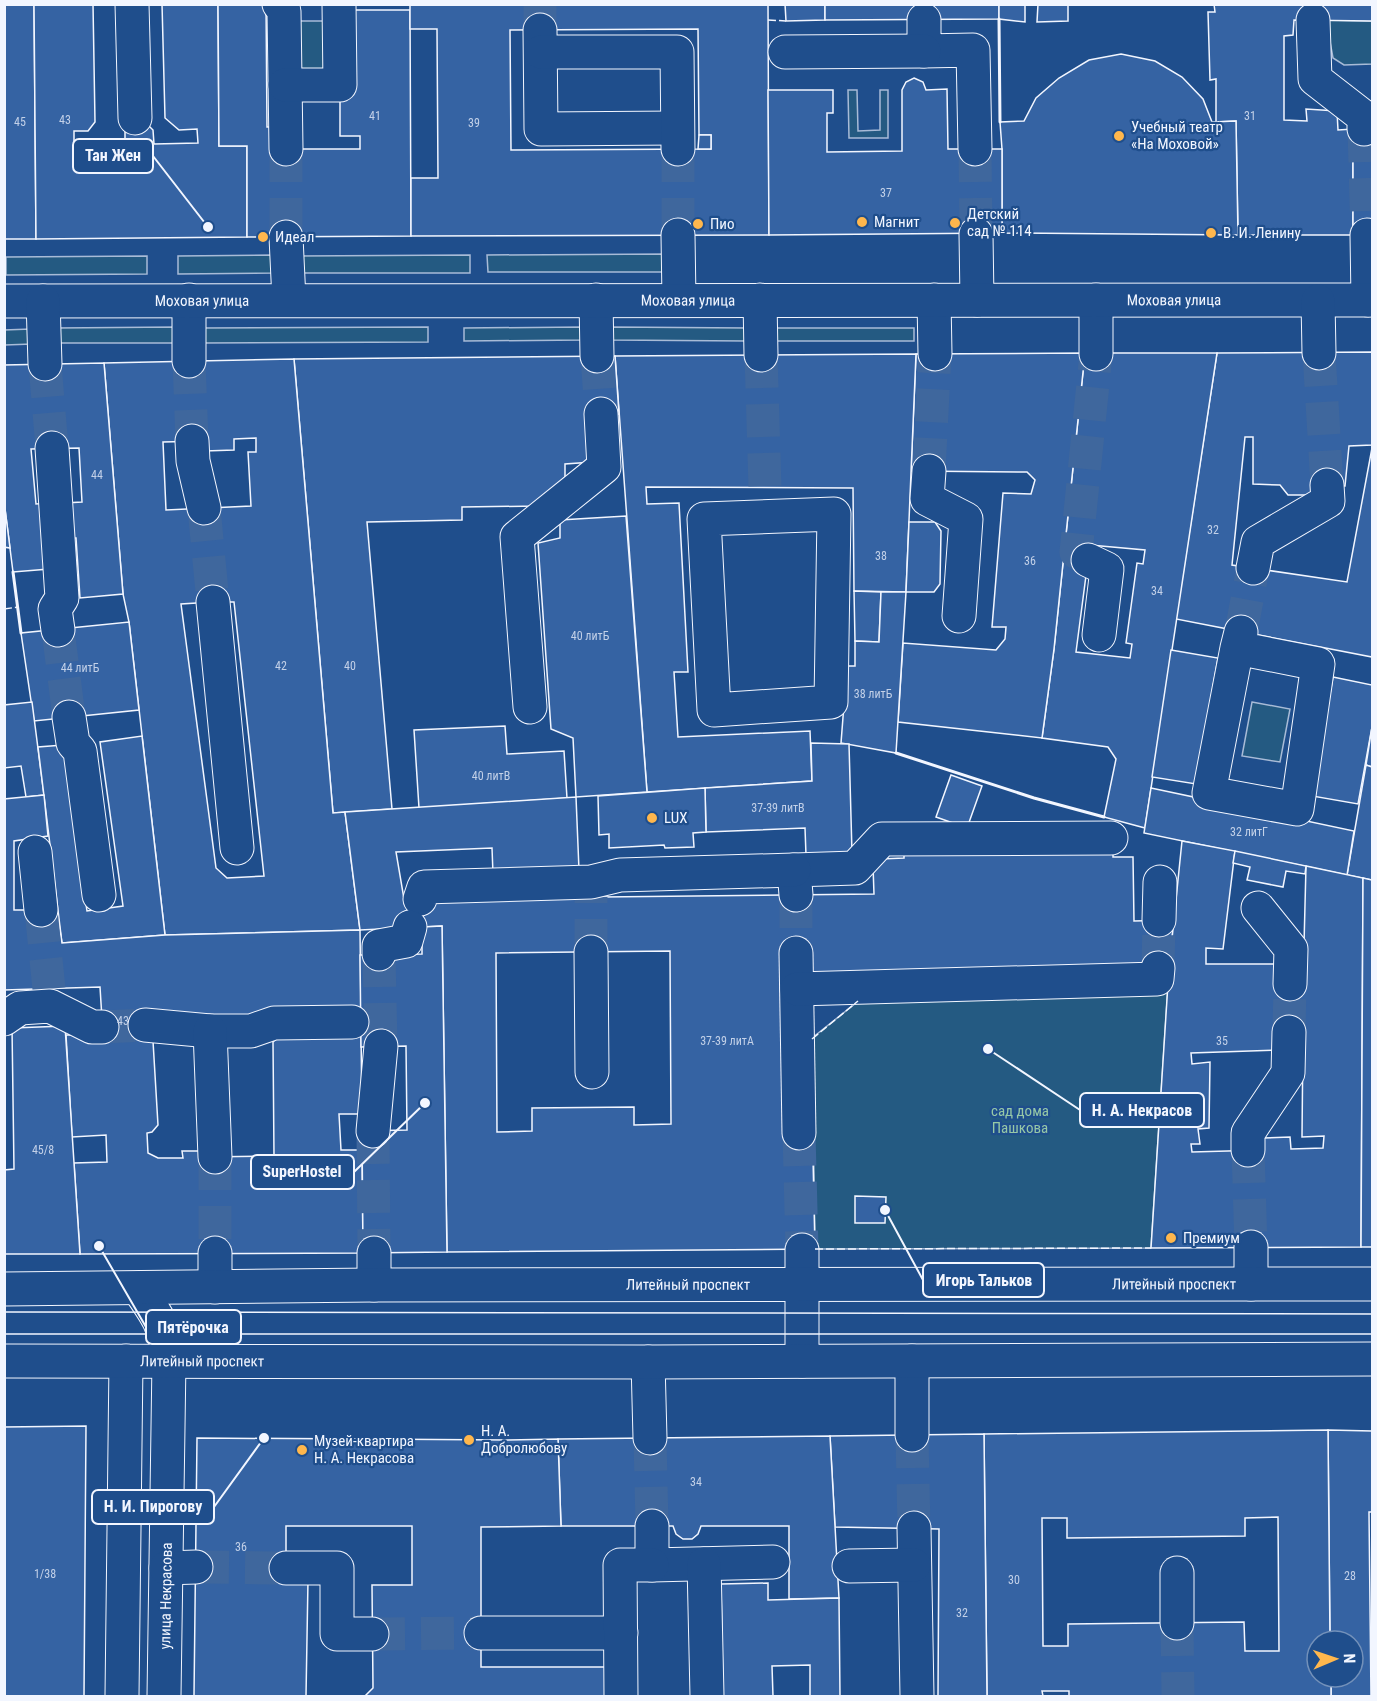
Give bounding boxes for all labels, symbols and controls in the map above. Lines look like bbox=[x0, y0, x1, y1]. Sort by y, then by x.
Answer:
house number: 41 bbox=[369, 109, 381, 123]
house number: 31 bbox=[1244, 109, 1256, 123]
house number: 43 bbox=[59, 113, 71, 127]
house number: 45 bbox=[14, 115, 26, 129]
house number: 39 bbox=[468, 116, 480, 130]
place label: Учебный театр «На Моховой» bbox=[1131, 118, 1223, 153]
marker: Учебный театр «На Моховой» bbox=[1112, 129, 1126, 143]
callout: Тан Жен bbox=[73, 139, 153, 173]
text: Тан Жен bbox=[85, 146, 141, 165]
house number: 37 bbox=[880, 186, 892, 200]
place label: Детский сад № 114 bbox=[967, 205, 1032, 240]
place label: Магнит bbox=[874, 213, 920, 231]
place label: Пио bbox=[710, 215, 734, 233]
marker: Магнит bbox=[855, 215, 869, 229]
marker: Детский сад № 114 bbox=[948, 216, 962, 230]
marker: Пио bbox=[691, 217, 705, 231]
place label: В. И. Ленину bbox=[1223, 224, 1301, 242]
marker: В. И. Ленину bbox=[1204, 226, 1218, 240]
place label: Идеал bbox=[275, 228, 314, 246]
marker: Идеал bbox=[256, 230, 270, 244]
street label: Моховая улица bbox=[641, 291, 735, 310]
street label: Моховая улица bbox=[1127, 291, 1221, 309]
street label: Моховая улица bbox=[155, 292, 249, 310]
house number: 44 bbox=[91, 468, 103, 482]
house number: 32 bbox=[1207, 523, 1219, 537]
house number: 38 bbox=[875, 549, 887, 563]
house number: 36 bbox=[1024, 554, 1036, 568]
house number: 34 bbox=[1151, 584, 1163, 598]
house number: 40 литБ bbox=[571, 629, 610, 643]
house number: 42 bbox=[275, 659, 287, 673]
house number: 40 bbox=[344, 659, 356, 673]
house number: 44 литБ bbox=[61, 661, 100, 675]
house number: 38 литБ bbox=[854, 687, 893, 701]
house number: 40 литВ bbox=[472, 769, 510, 783]
house number: 37-39 литВ bbox=[751, 801, 805, 815]
place label: LUX bbox=[664, 809, 687, 827]
marker: LUX bbox=[645, 811, 659, 825]
house number: 32 литГ bbox=[1230, 825, 1268, 839]
house number: 43 bbox=[117, 1014, 129, 1028]
house number: 37-39 литА bbox=[700, 1034, 754, 1048]
house number: 35 bbox=[1216, 1034, 1228, 1048]
callout: Н. А. Некрасов bbox=[1080, 1093, 1204, 1127]
text: Н. А. Некрасов bbox=[1092, 1101, 1192, 1120]
park label: сад дома Пашкова bbox=[991, 1102, 1049, 1137]
house number: 45/8 bbox=[32, 1143, 54, 1157]
callout: SuperHostel bbox=[251, 1155, 354, 1189]
text: SuperHostel bbox=[262, 1162, 342, 1181]
place label: Премиум bbox=[1183, 1229, 1240, 1247]
marker: Премиум bbox=[1164, 1231, 1178, 1245]
callout: Игорь Тальков bbox=[923, 1263, 1044, 1297]
text: Игорь Тальков bbox=[936, 1271, 1032, 1290]
street label: Литейный проспект bbox=[1112, 1275, 1236, 1293]
street label: Литейный проспект bbox=[626, 1276, 750, 1294]
callout: Пятёрочка bbox=[146, 1310, 241, 1344]
text: Пятёрочка bbox=[157, 1318, 229, 1337]
street label: Литейный проспект bbox=[140, 1352, 264, 1370]
place label: Н. А. Добролюбову bbox=[481, 1422, 567, 1457]
place label: Музей-квартира Н. А. Некрасова bbox=[314, 1432, 414, 1467]
marker: Н. А. Добролюбову bbox=[462, 1433, 476, 1447]
marker: Музей-квартира Н. А. Некрасова bbox=[295, 1443, 309, 1457]
house number: 34 bbox=[690, 1475, 702, 1489]
callout: Н. И. Пирогову bbox=[92, 1490, 214, 1524]
text: Н. И. Пирогову bbox=[104, 1497, 202, 1516]
house number: 36 bbox=[235, 1540, 247, 1554]
street label: улица Некрасова bbox=[156, 1542, 176, 1650]
house number: 1/38 bbox=[34, 1567, 56, 1581]
house number: 28 bbox=[1344, 1569, 1356, 1583]
house number: 30 bbox=[1008, 1573, 1020, 1587]
house number: 32 bbox=[956, 1606, 968, 1620]
north arrow bbox=[1305, 1629, 1365, 1689]
text: N bbox=[1340, 1653, 1359, 1664]

